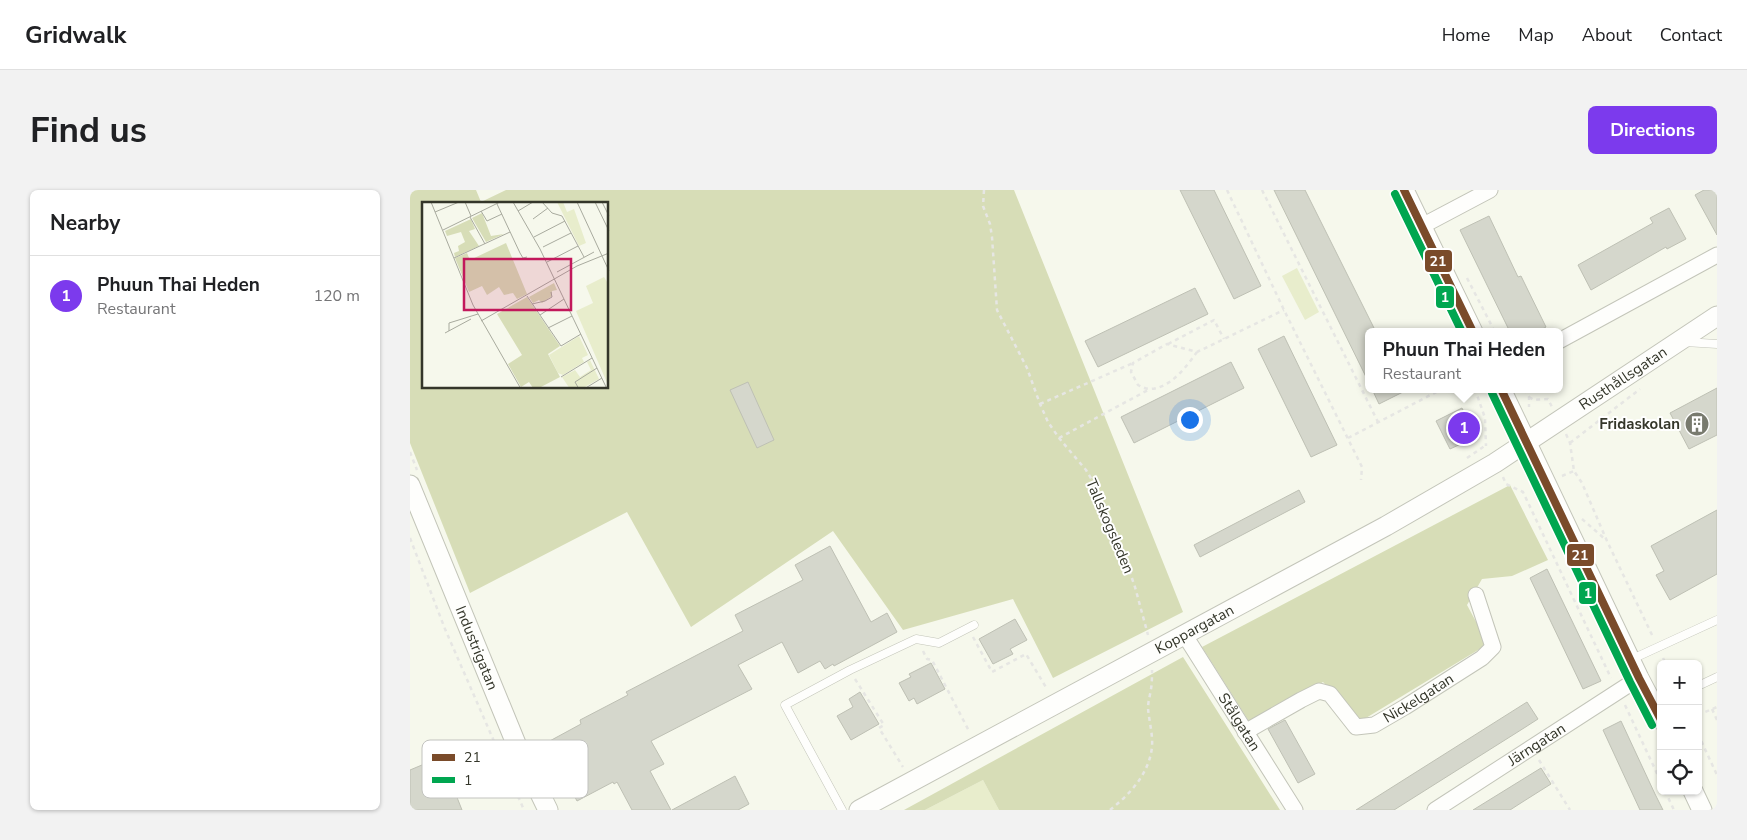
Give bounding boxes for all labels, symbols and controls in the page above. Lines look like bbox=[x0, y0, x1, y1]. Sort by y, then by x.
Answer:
text: Gridwalk bbox=[25, 19, 126, 51]
text: Home bbox=[1442, 23, 1490, 47]
text: Map bbox=[1518, 23, 1554, 47]
text: About bbox=[1582, 23, 1632, 47]
text: Contact bbox=[1660, 23, 1722, 47]
button: Directions bbox=[1588, 106, 1717, 154]
text: Find us bbox=[30, 107, 147, 154]
inset map bbox=[422, 202, 609, 389]
text: Nearby bbox=[50, 209, 120, 237]
line badge: 21 bbox=[1424, 249, 1453, 273]
text: 21 bbox=[1430, 252, 1446, 271]
text: Phuun Thai Heden bbox=[97, 272, 260, 298]
text: 1 bbox=[61, 285, 71, 307]
text: 120 m bbox=[313, 285, 360, 307]
line badge: 1 bbox=[1435, 285, 1455, 309]
text: 1 bbox=[1441, 288, 1449, 307]
text: Restaurant bbox=[97, 298, 176, 320]
popup bbox=[1365, 328, 1563, 393]
text: Phuun Thai Heden bbox=[1383, 337, 1545, 363]
street label: Rusthållsgatan bbox=[1575, 342, 1671, 415]
text: Restaurant bbox=[1383, 363, 1461, 385]
your location bbox=[1177, 407, 1203, 433]
pin: 1 bbox=[1448, 409, 1480, 447]
building icon: Fridaskolan bbox=[1684, 411, 1710, 437]
place label: Fridaskolan bbox=[1599, 414, 1680, 434]
street label: Tallskogsleden bbox=[1081, 476, 1139, 576]
line badge: 21 bbox=[1566, 543, 1595, 567]
text: 21 bbox=[1572, 546, 1588, 565]
line badge: 1 bbox=[1578, 581, 1597, 605]
text: 1 bbox=[1584, 584, 1592, 603]
street label: Koppargatan bbox=[1151, 600, 1237, 659]
street label: Industrigatan bbox=[451, 603, 503, 693]
map controls bbox=[1657, 660, 1702, 795]
button: + bbox=[1657, 660, 1702, 705]
street label: Nickelgatan bbox=[1379, 669, 1458, 728]
street label: Stålgatan bbox=[1214, 689, 1265, 755]
button: − bbox=[1657, 705, 1702, 750]
street label: Järngatan bbox=[1503, 718, 1569, 771]
legend bbox=[422, 740, 588, 798]
text: 21 bbox=[464, 748, 481, 767]
button: locate bbox=[1657, 750, 1702, 795]
text: 1 bbox=[464, 771, 472, 790]

